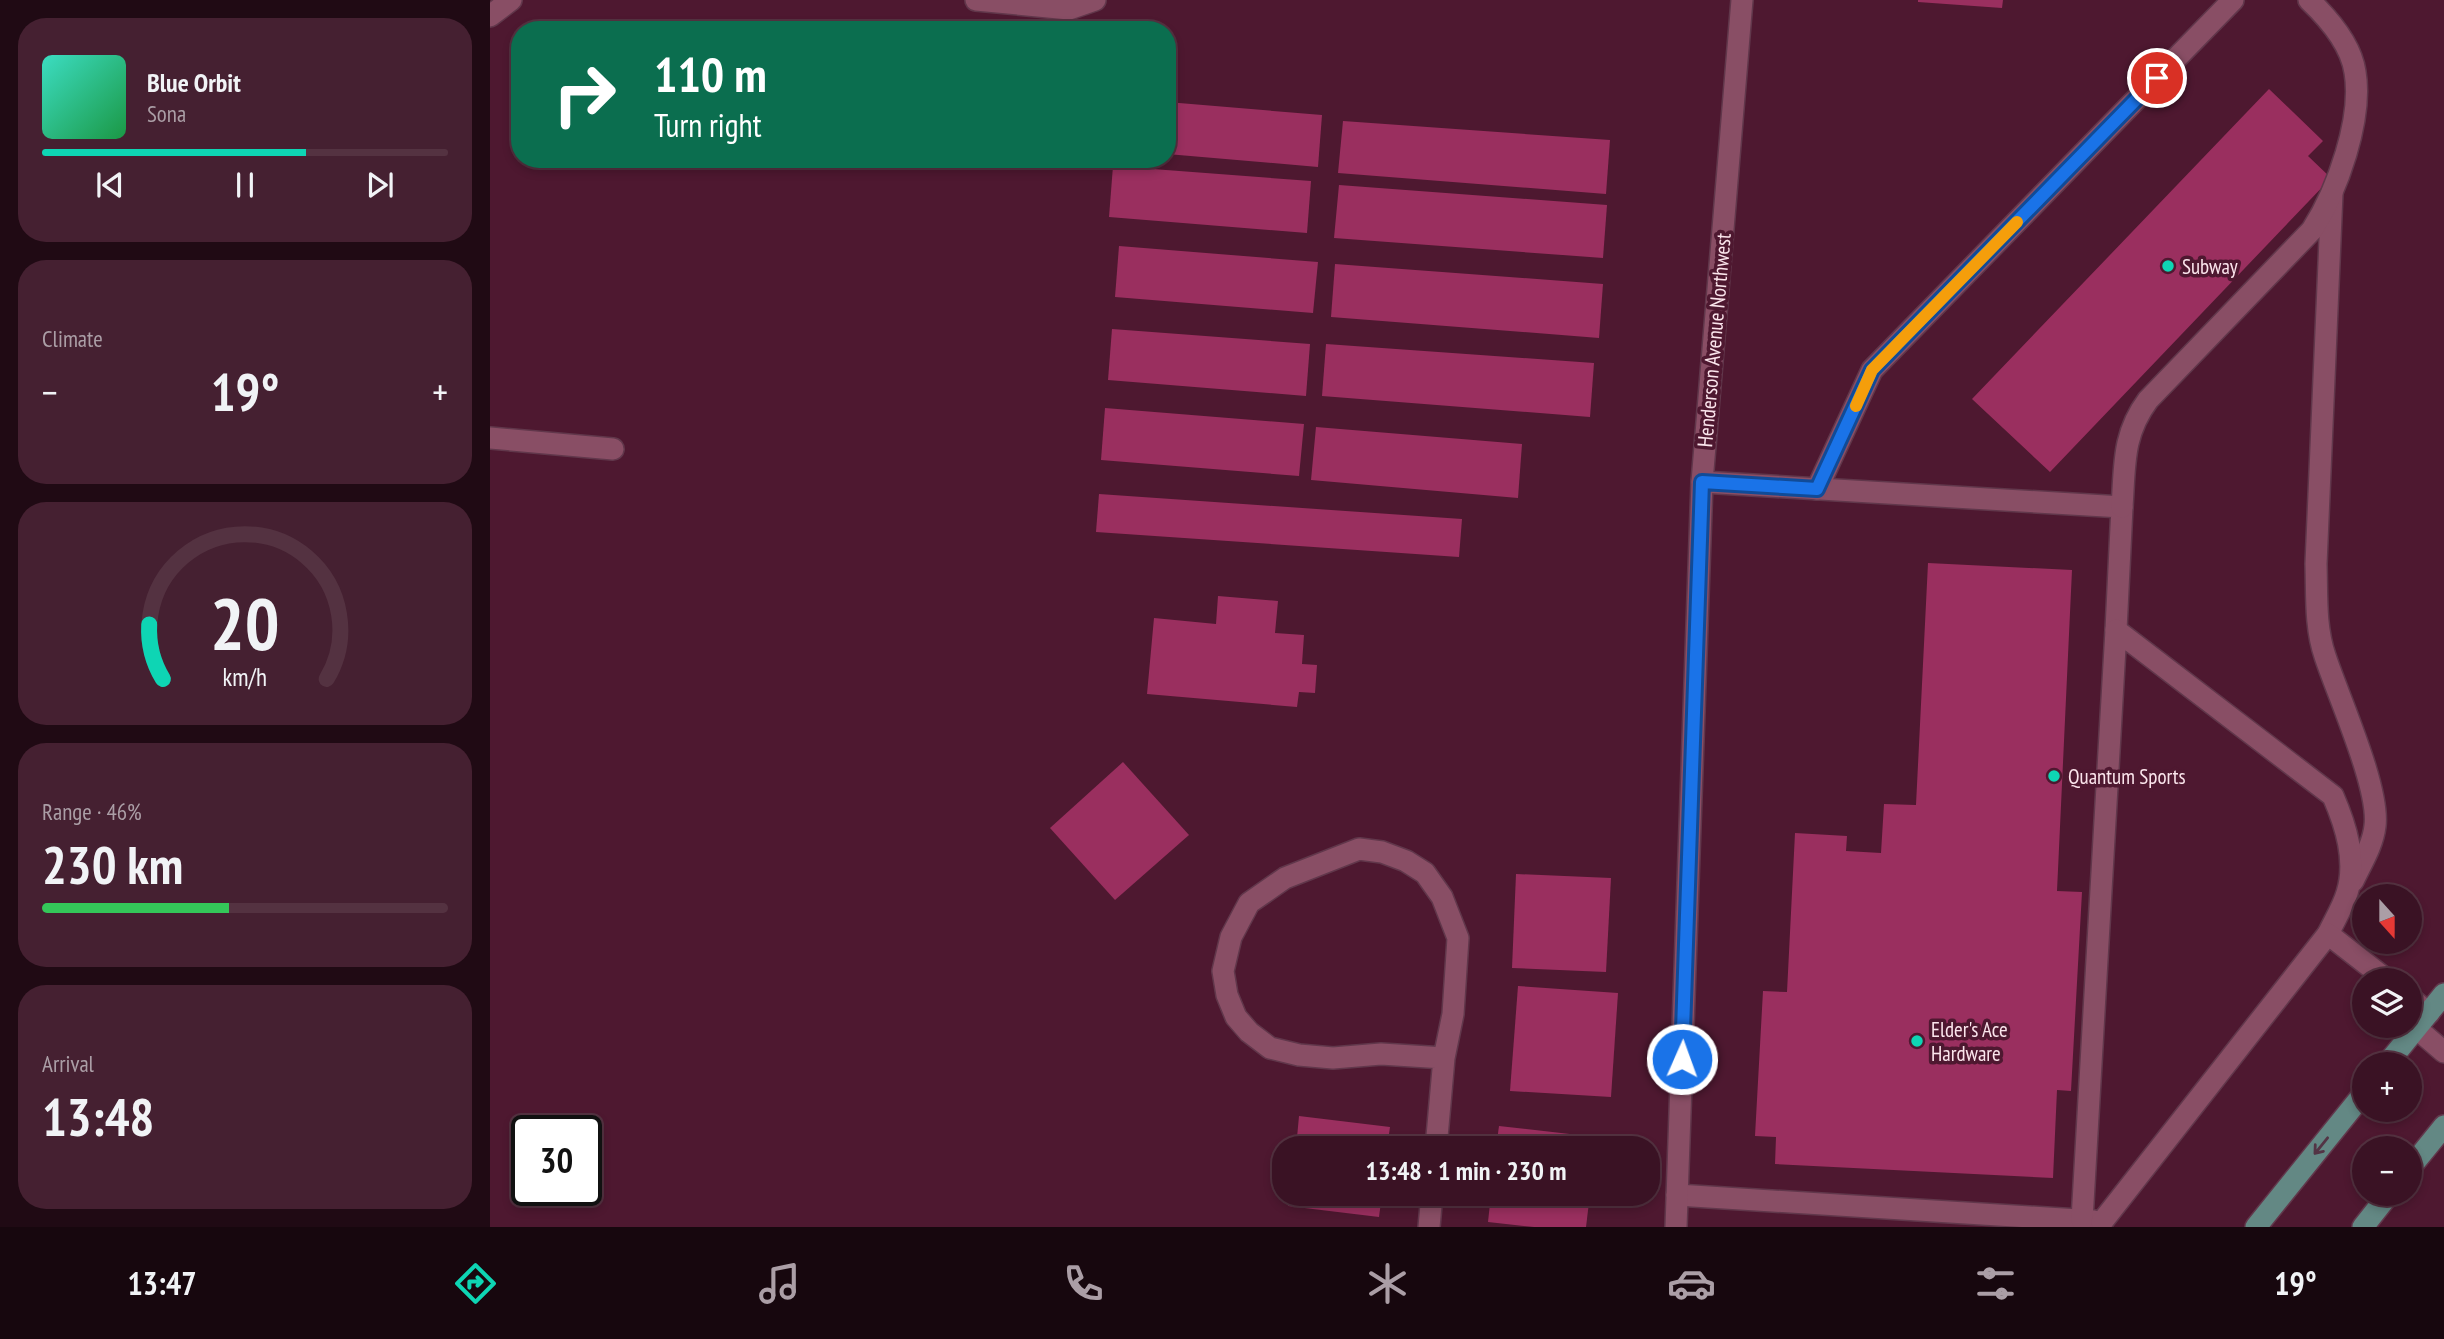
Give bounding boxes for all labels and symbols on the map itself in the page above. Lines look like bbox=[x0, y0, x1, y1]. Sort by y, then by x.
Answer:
pin bbox=[2127, 48, 2187, 108]
street label: Henderson Avenue Northwest bbox=[1691, 232, 1737, 448]
place label: Subway bbox=[2182, 253, 2238, 280]
marker: Subway bbox=[2160, 258, 2176, 274]
place label: Quantum Sports bbox=[2068, 763, 2186, 790]
marker: Quantum Sports bbox=[2046, 768, 2062, 784]
north arrow bbox=[2352, 884, 2422, 954]
place label: Elder's Ace Hardware bbox=[1931, 1016, 2008, 1067]
position arrow bbox=[1645, 1022, 1719, 1096]
marker: Elder's Ace Hardware bbox=[1909, 1033, 1925, 1049]
speed limit sign: 30 bbox=[511, 1115, 602, 1206]
one-way arrow bbox=[2314, 1136, 2329, 1154]

